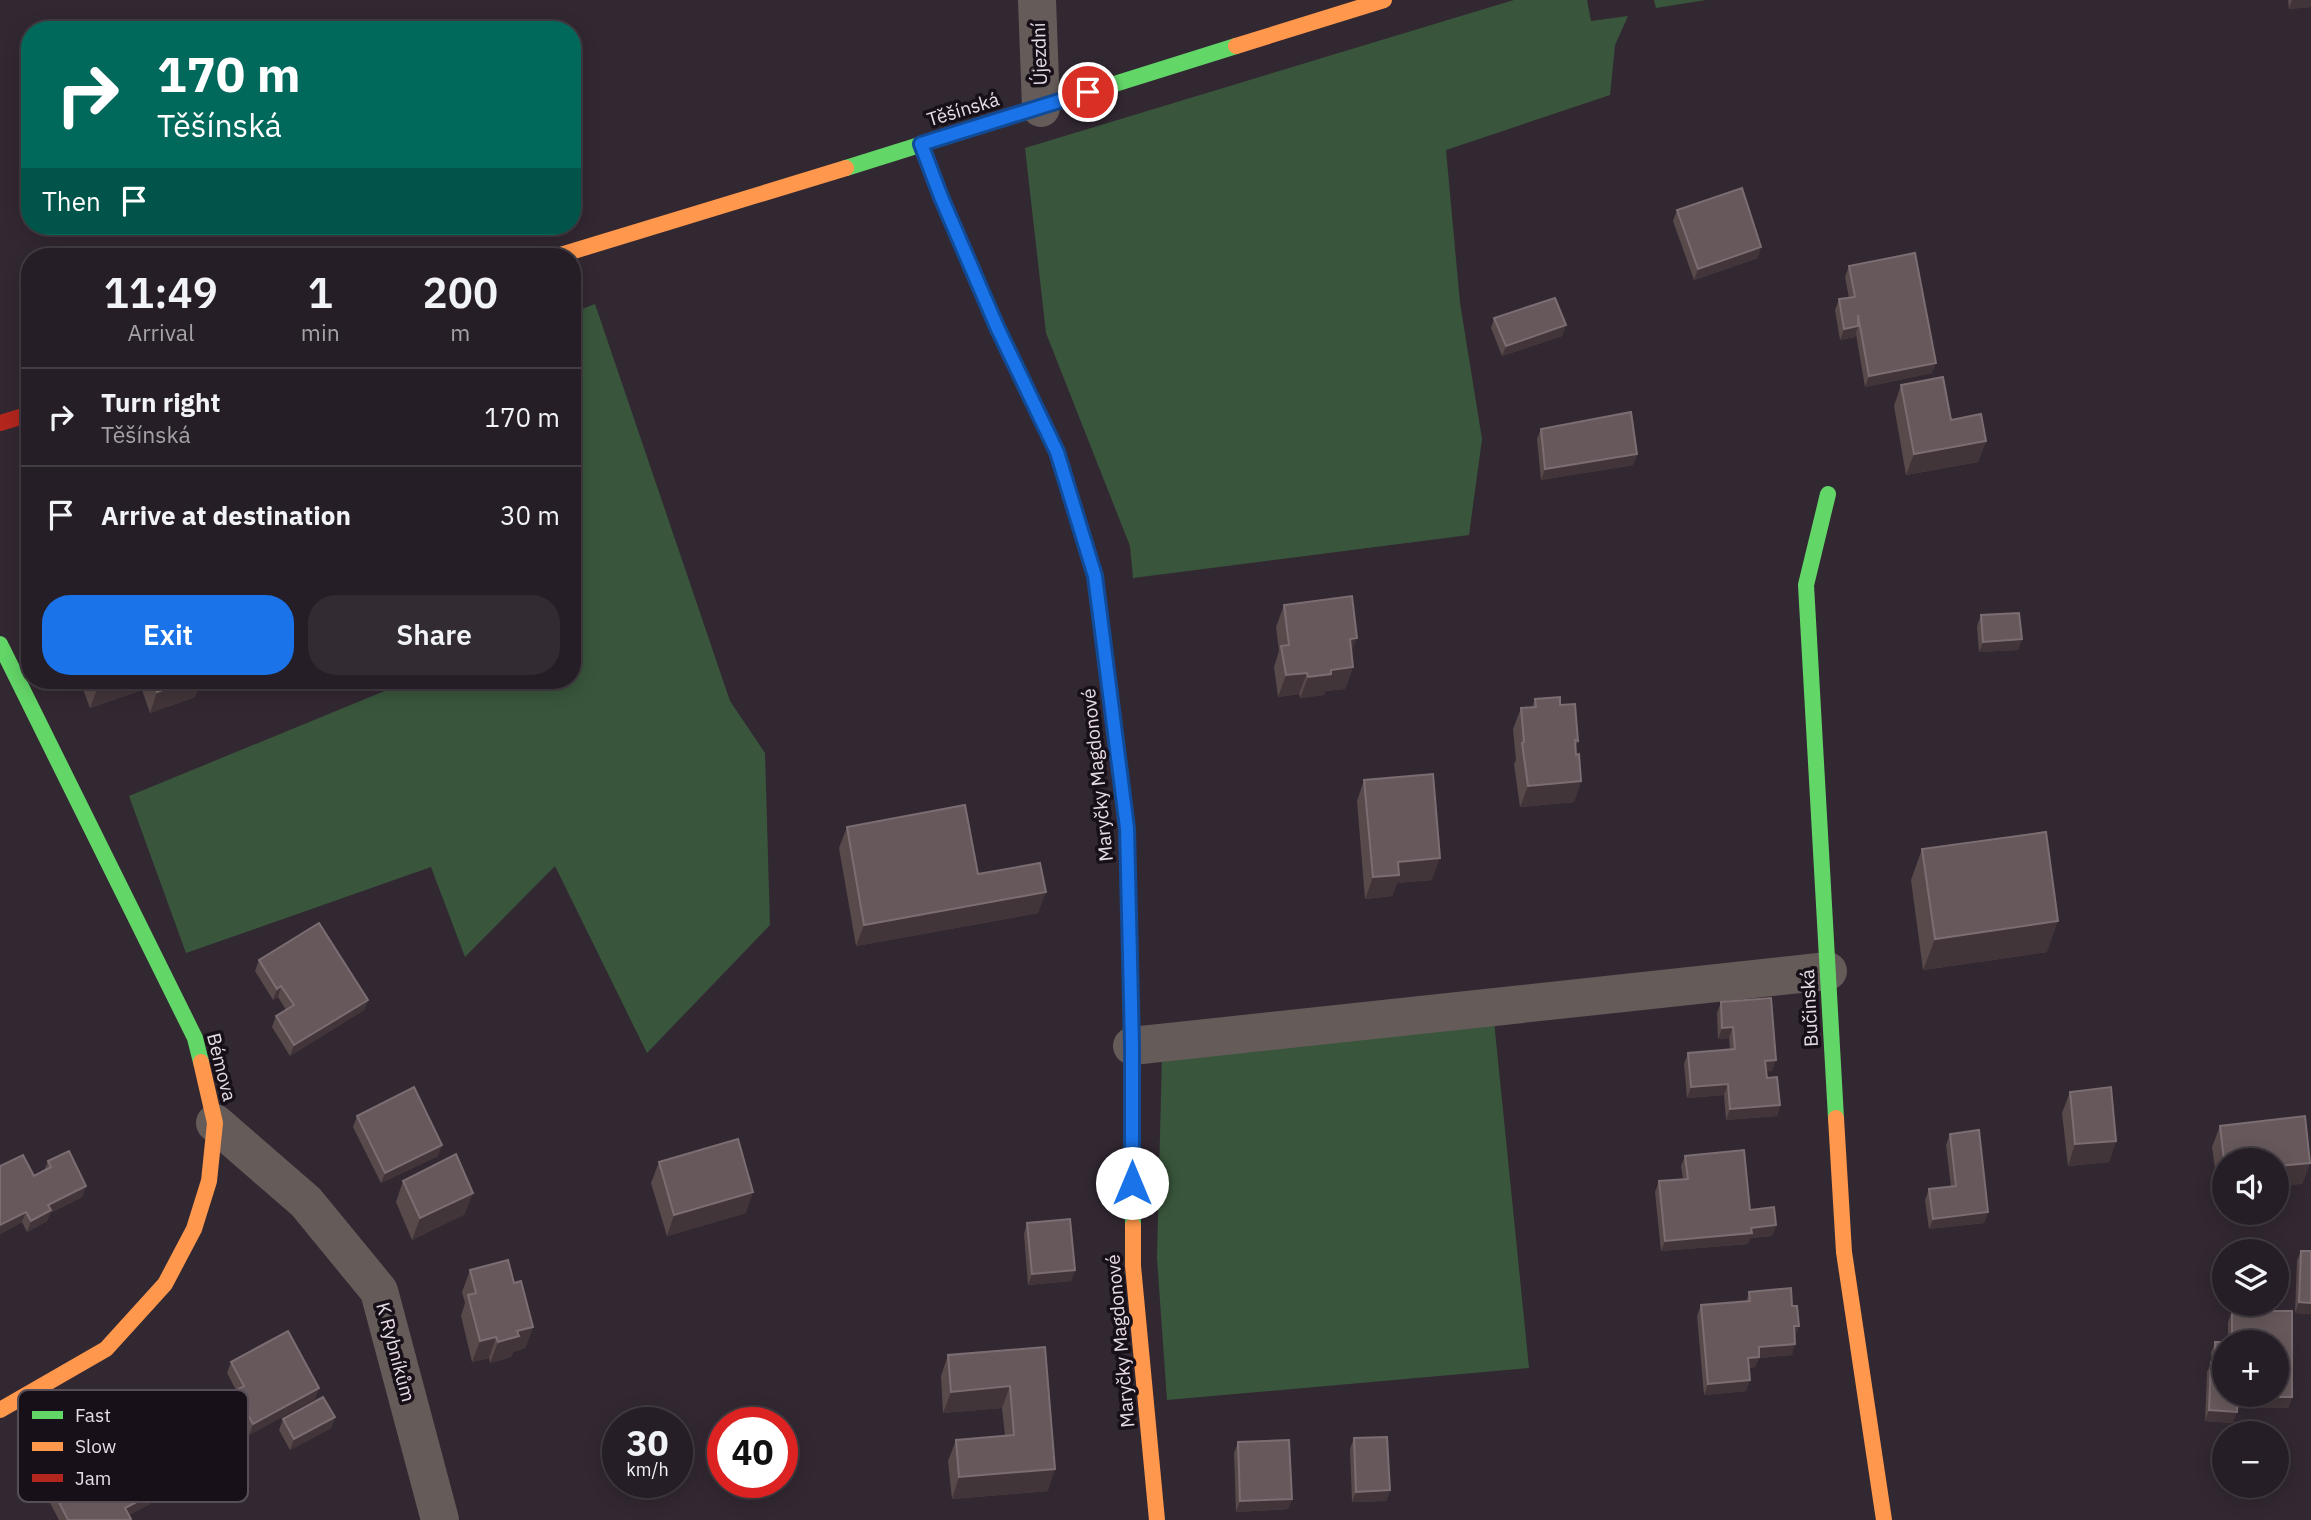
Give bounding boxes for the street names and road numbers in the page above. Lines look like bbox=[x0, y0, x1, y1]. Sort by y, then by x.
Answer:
street label: Újezdní bbox=[1026, 22, 1052, 86]
street label: Těšínská bbox=[924, 87, 1002, 131]
street label: Maryčky Magdonové bbox=[1076, 687, 1118, 863]
street label: Bučinská bbox=[1795, 969, 1823, 1047]
street label: Bémova bbox=[202, 1031, 242, 1103]
street label: Maryčky Magdonové bbox=[1100, 1253, 1140, 1429]
street label: K Rybníkům bbox=[371, 1300, 421, 1404]

